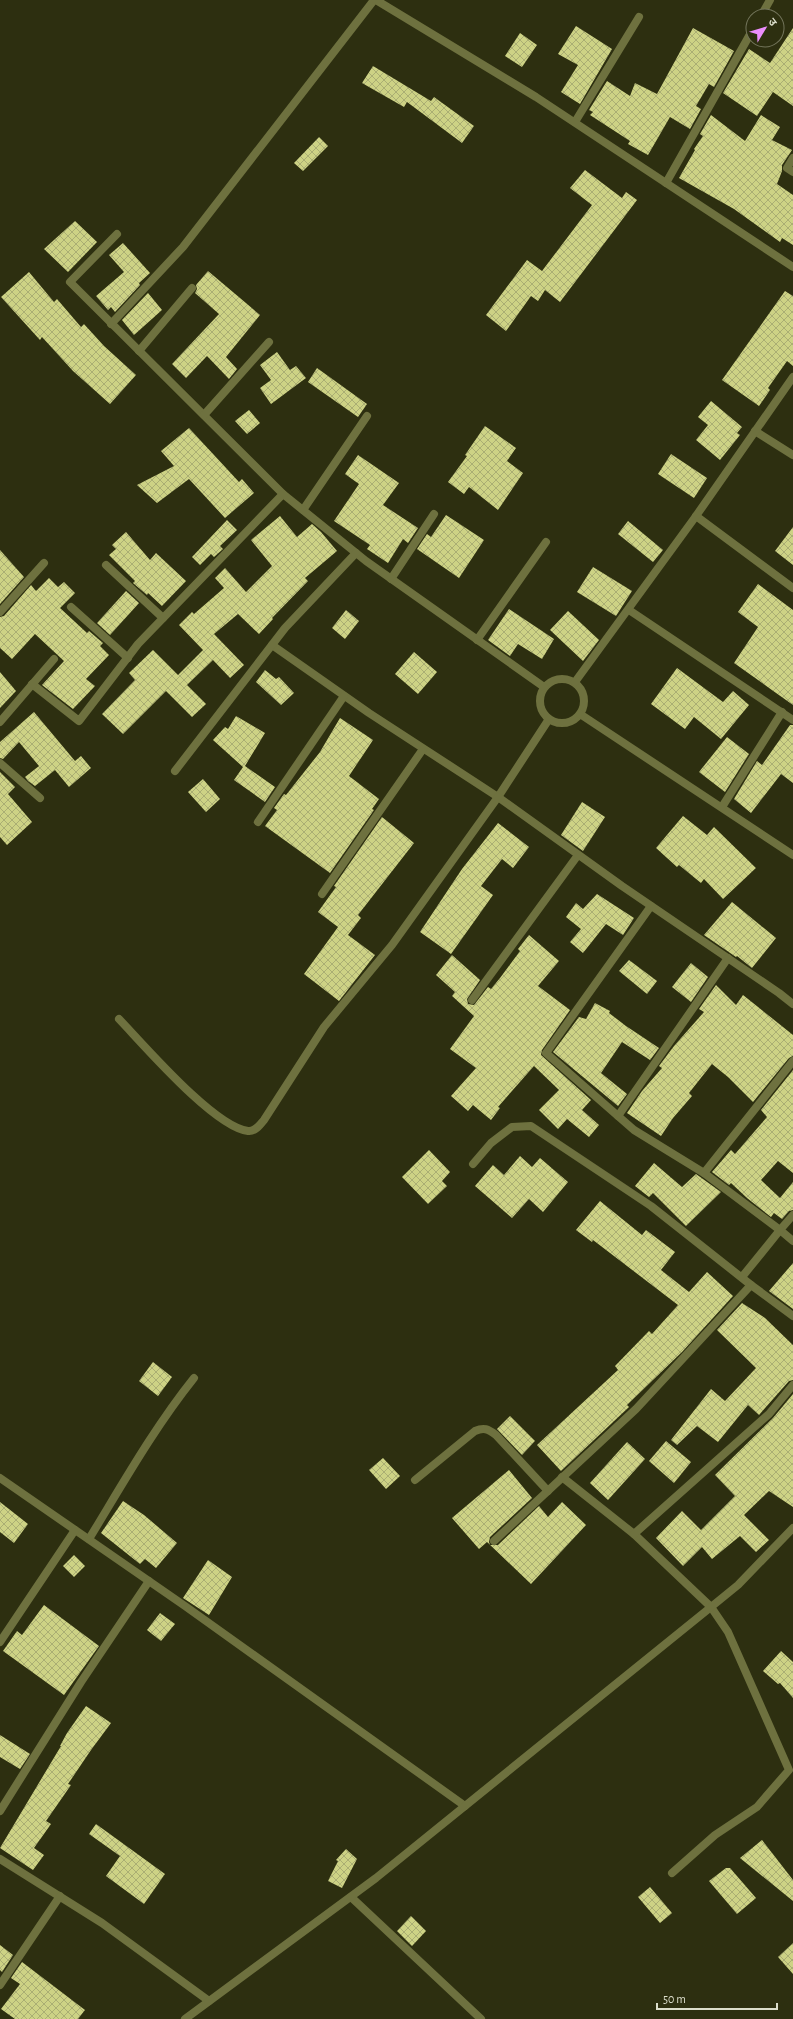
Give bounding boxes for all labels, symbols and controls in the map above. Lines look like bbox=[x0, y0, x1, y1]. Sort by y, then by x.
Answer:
north arrow bbox=[745, 8, 785, 48]
text: उ bbox=[766, 16, 779, 29]
scale bar bbox=[657, 1985, 777, 2011]
text: 50 m bbox=[663, 1993, 686, 2005]

